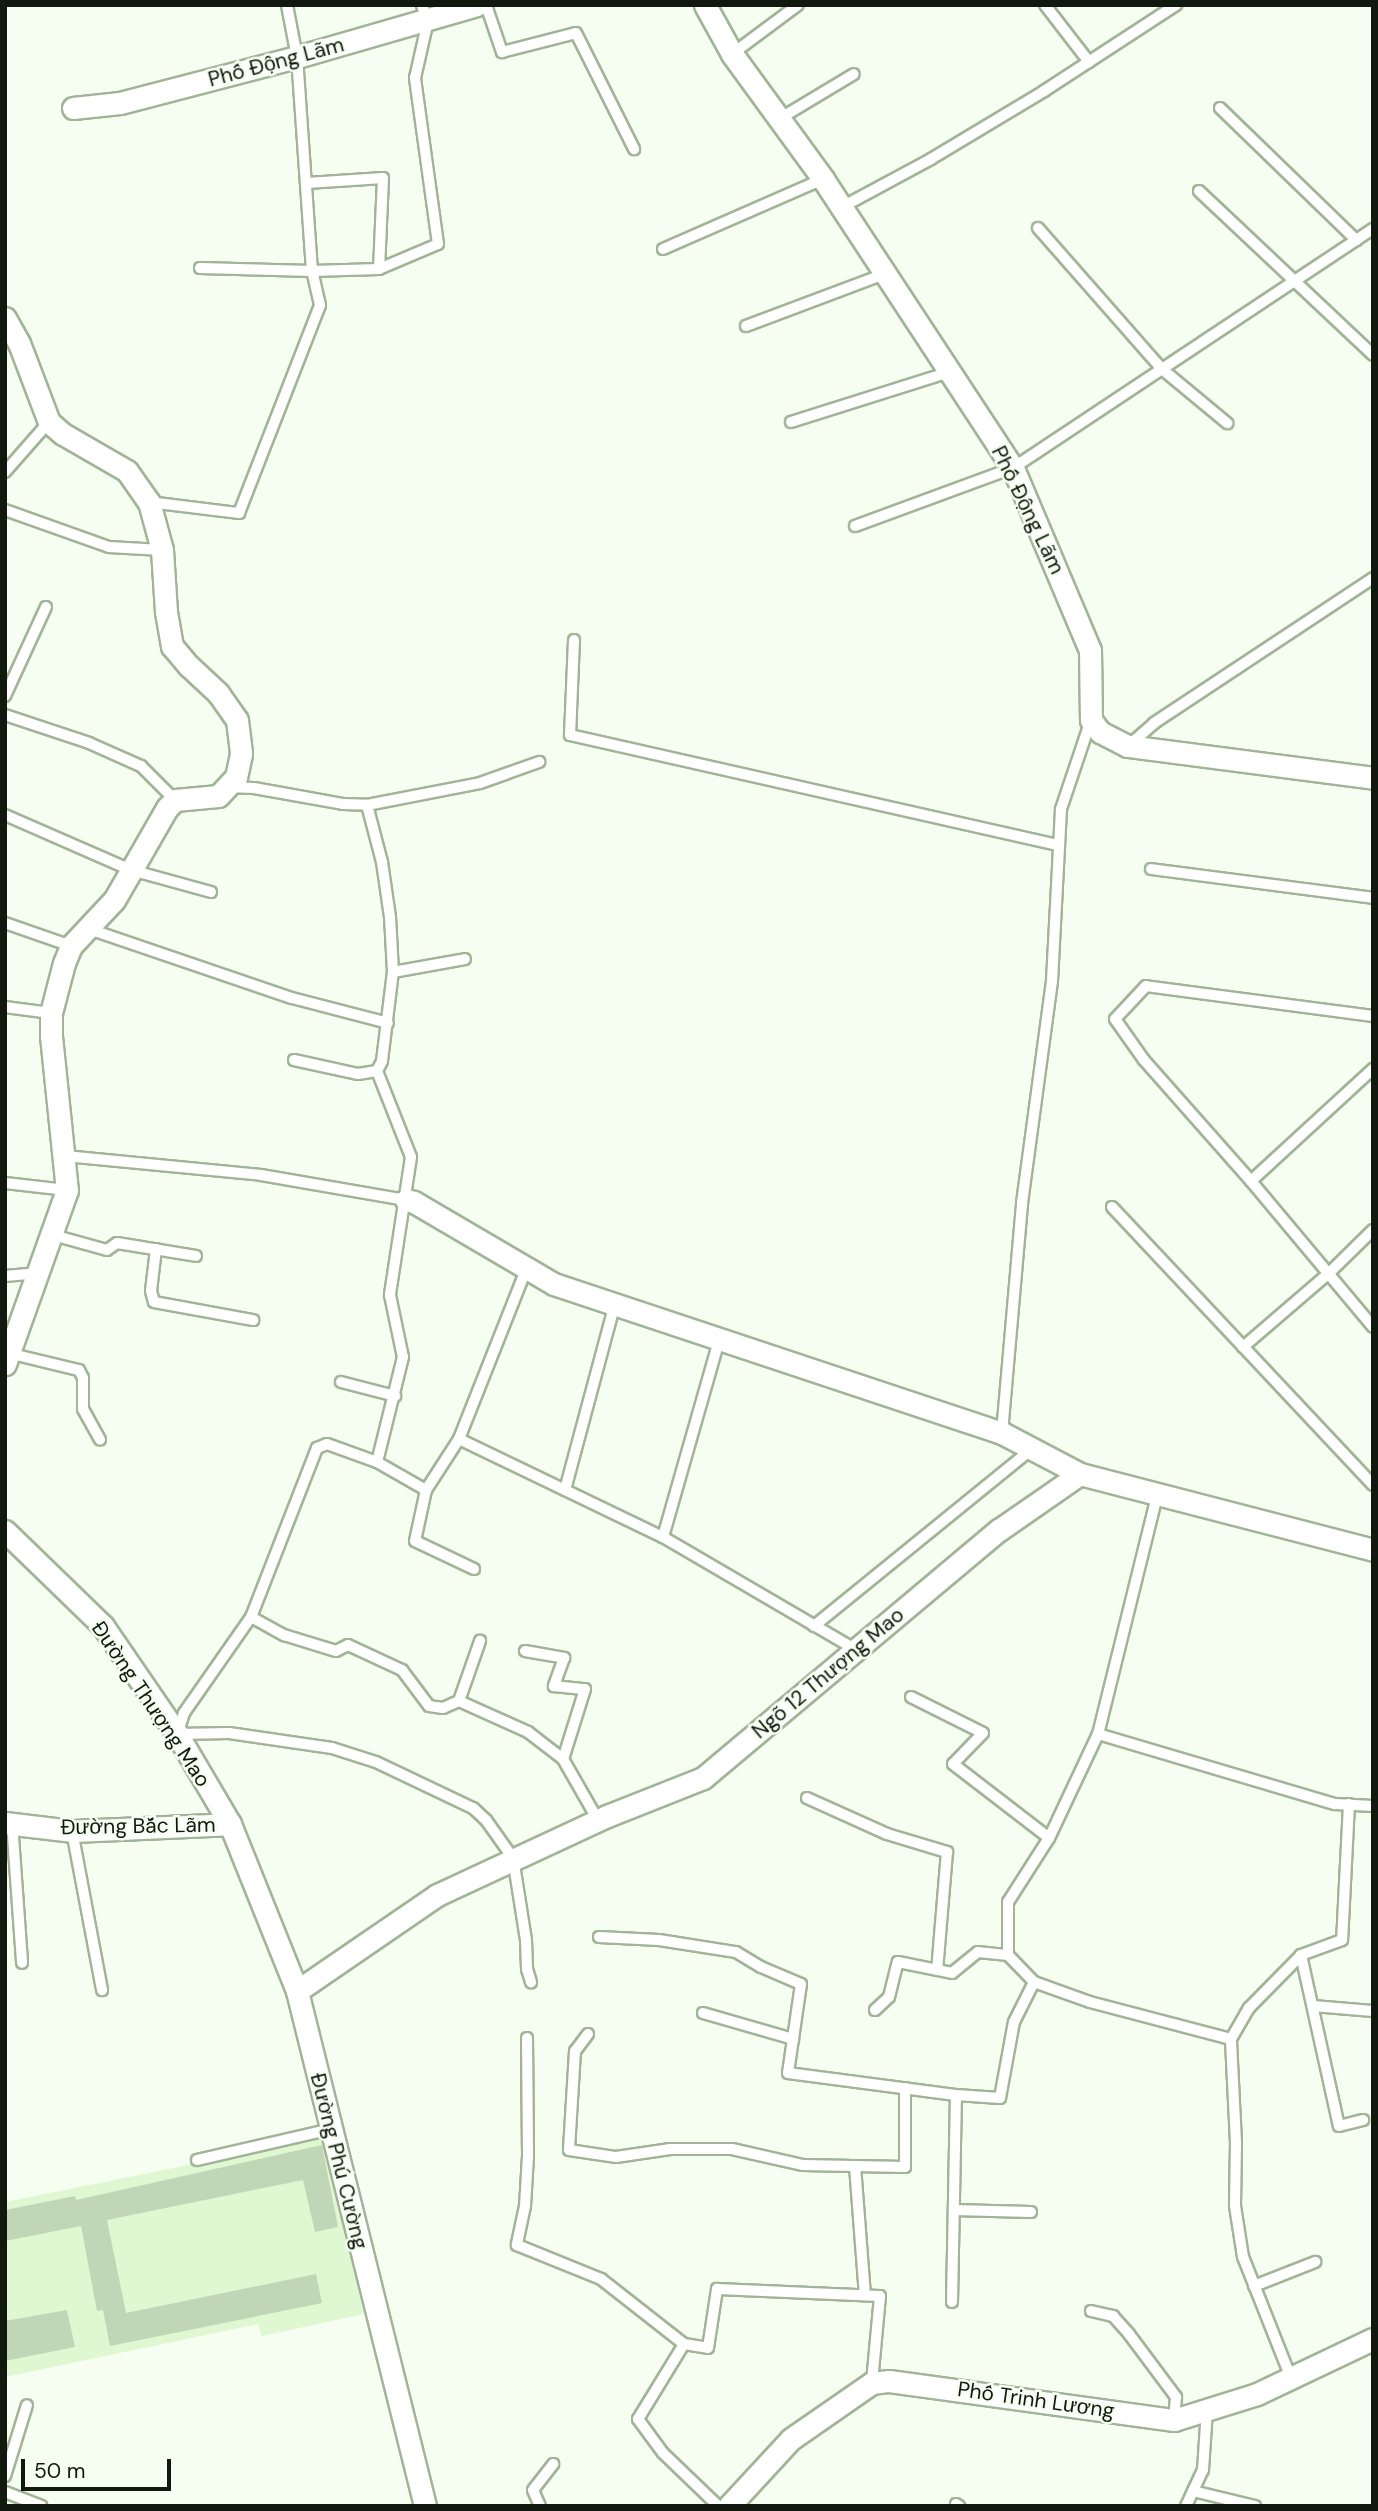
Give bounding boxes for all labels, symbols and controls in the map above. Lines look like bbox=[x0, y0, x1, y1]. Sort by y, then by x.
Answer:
street label: Phố Động Lãm bbox=[205, 32, 347, 92]
street label: Phố Động Lãm bbox=[986, 442, 1070, 578]
street label: Ngõ 12 Thượng Mao bbox=[747, 1602, 909, 1744]
street label: Đường Thượng Mao bbox=[86, 1616, 216, 1792]
street label: Đường Bắc Lãm bbox=[60, 1812, 216, 1840]
street label: Đường Phú Cường bbox=[305, 2070, 373, 2252]
street label: Phố Trinh Lương bbox=[956, 2377, 1116, 2423]
scale bar bbox=[24, 2444, 175, 2488]
text: 50 m bbox=[34, 2457, 85, 2485]

